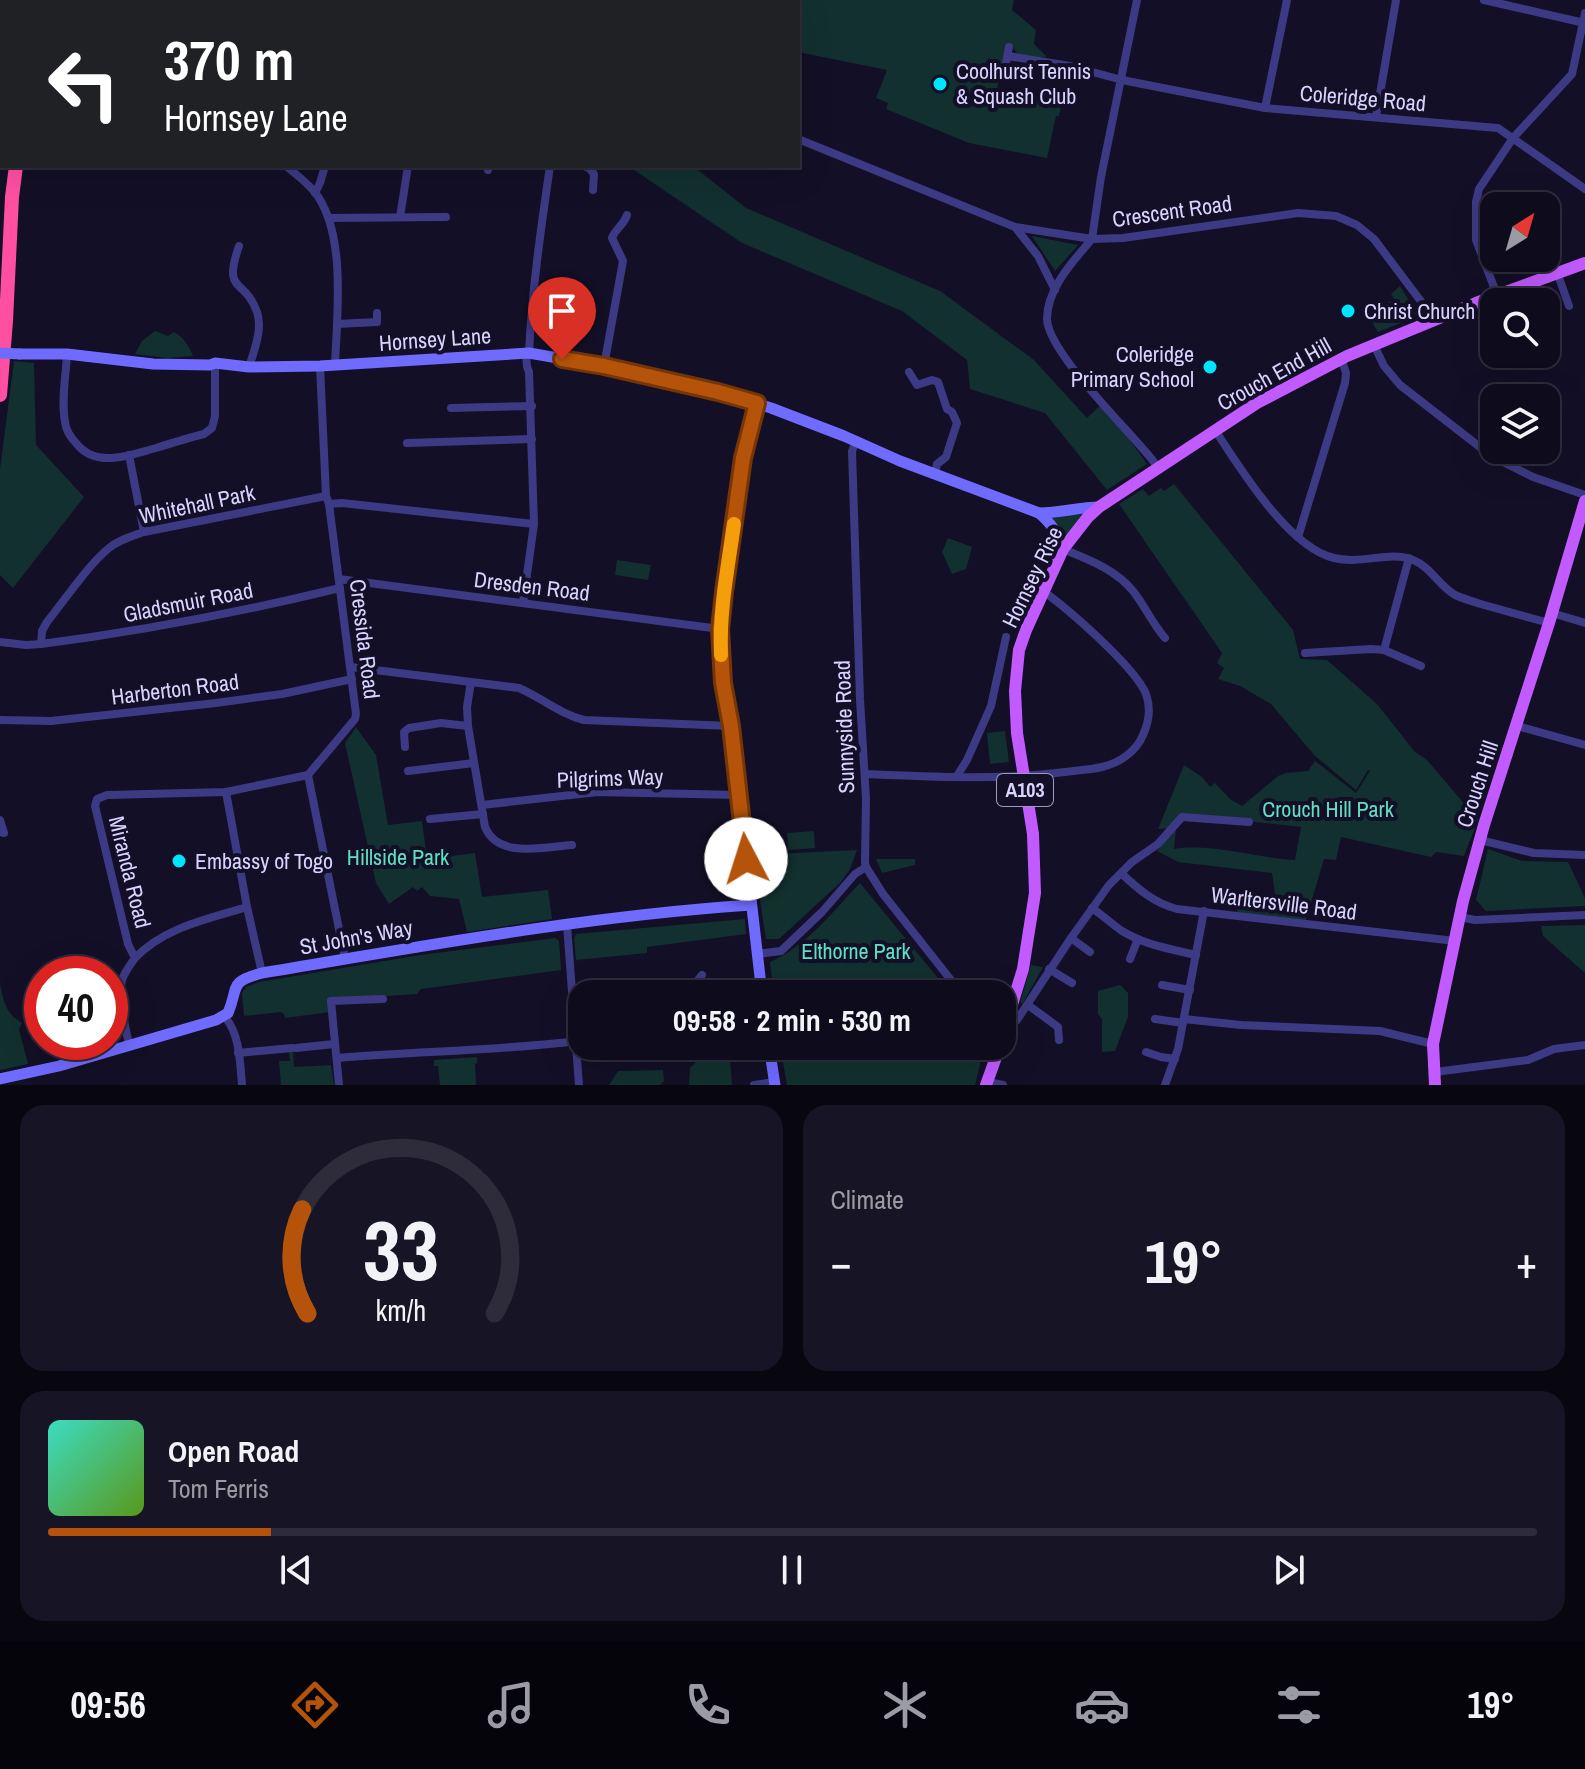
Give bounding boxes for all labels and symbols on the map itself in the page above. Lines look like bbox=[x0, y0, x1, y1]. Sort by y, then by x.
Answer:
place label: Coolhurst Tennis & Squash Club bbox=[956, 56, 1091, 111]
marker: Coolhurst Tennis & Squash Club bbox=[931, 75, 949, 93]
street label: Coleridge Road bbox=[1299, 78, 1427, 118]
street label: Crescent Road bbox=[1110, 188, 1234, 234]
north arrow bbox=[1480, 192, 1560, 272]
pin bbox=[528, 277, 596, 359]
place label: Christ Church bbox=[1364, 296, 1475, 326]
marker: Christ Church bbox=[1339, 302, 1357, 320]
street label: Hornsey Lane bbox=[378, 320, 492, 358]
street label: Crouch End Hill bbox=[1211, 330, 1337, 418]
place label: Coleridge Primary School bbox=[1071, 339, 1194, 394]
marker: Coleridge Primary School bbox=[1201, 358, 1219, 376]
street label: Whitehall Park bbox=[137, 477, 258, 531]
street label: Hornsey Rise bbox=[995, 521, 1069, 633]
street label: Dresden Road bbox=[472, 564, 592, 608]
street label: Gladsmuir Road bbox=[121, 575, 255, 629]
street label: Cressida Road bbox=[343, 577, 387, 701]
street label: Sunnyside Road bbox=[827, 660, 861, 794]
street label: Harberton Road bbox=[109, 666, 241, 712]
street label: Crouch Hill bbox=[1449, 737, 1505, 831]
street label: Pilgrims Way bbox=[556, 761, 664, 795]
road number: A103 bbox=[997, 774, 1053, 806]
park label: Crouch Hill Park bbox=[1262, 794, 1395, 824]
street label: Miranda Road bbox=[102, 813, 158, 931]
position arrow bbox=[704, 817, 788, 901]
park label: Hillside Park bbox=[347, 842, 450, 872]
place label: Embassy of Togo bbox=[195, 846, 333, 876]
marker: Embassy of Togo bbox=[170, 852, 188, 870]
street label: Warltersville Road bbox=[1209, 879, 1359, 927]
street label: St John's Way bbox=[297, 912, 415, 962]
park label: Elthorne Park bbox=[801, 936, 912, 966]
speed limit sign: 40 bbox=[24, 956, 128, 1060]

